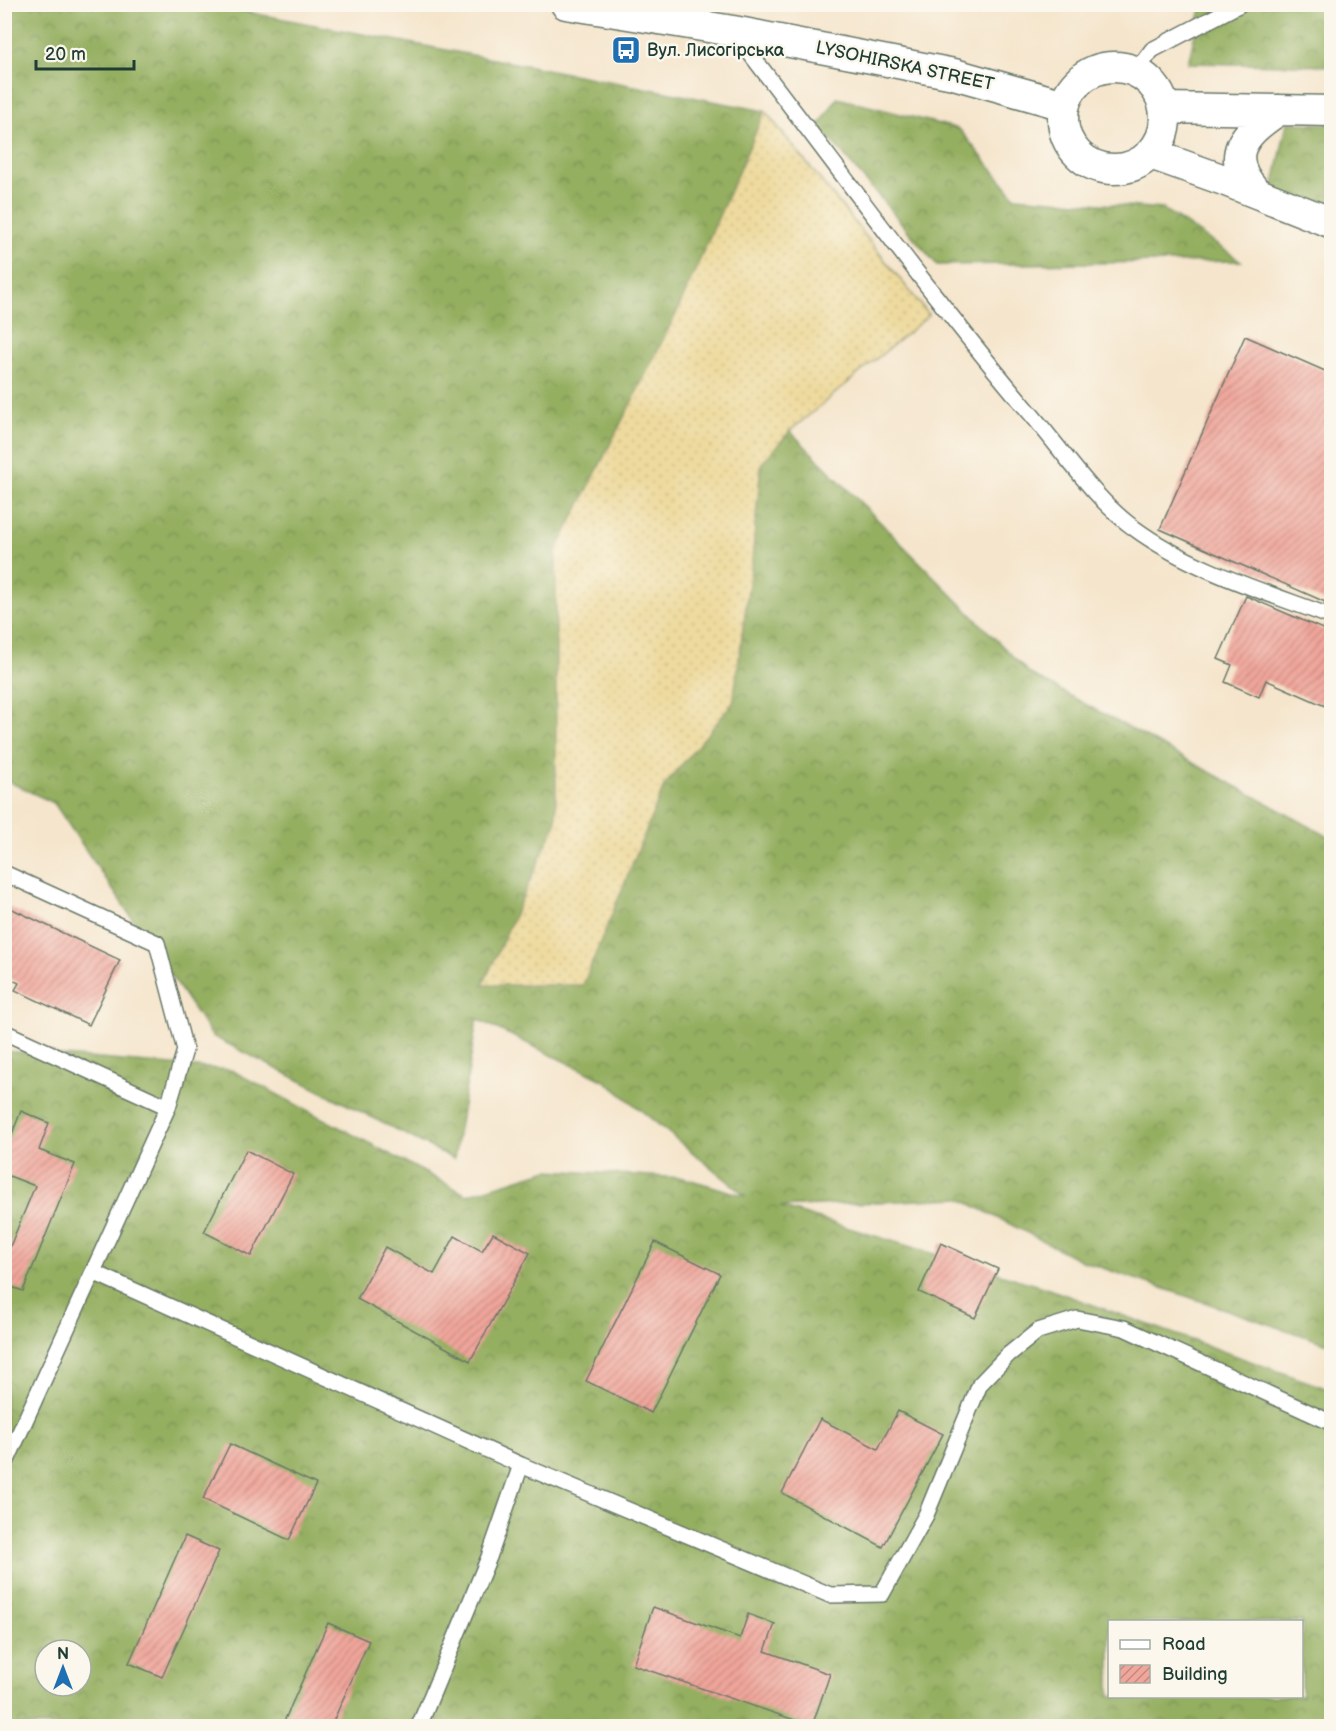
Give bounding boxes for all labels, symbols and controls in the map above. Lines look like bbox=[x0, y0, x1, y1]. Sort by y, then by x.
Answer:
scale bar bbox=[36, 33, 134, 71]
bus stop icon: Вул. Лисогірська bbox=[610, 34, 642, 66]
street label: LYSOHIRSKA STREET bbox=[814, 37, 996, 95]
place label: Вул. Лисогірська bbox=[647, 40, 785, 61]
text: 20 m bbox=[45, 44, 86, 65]
legend bbox=[1108, 1620, 1303, 1698]
text: Road bbox=[1162, 1634, 1206, 1655]
north arrow bbox=[33, 1638, 93, 1698]
text: N bbox=[57, 1645, 69, 1664]
text: Building bbox=[1162, 1664, 1228, 1685]

